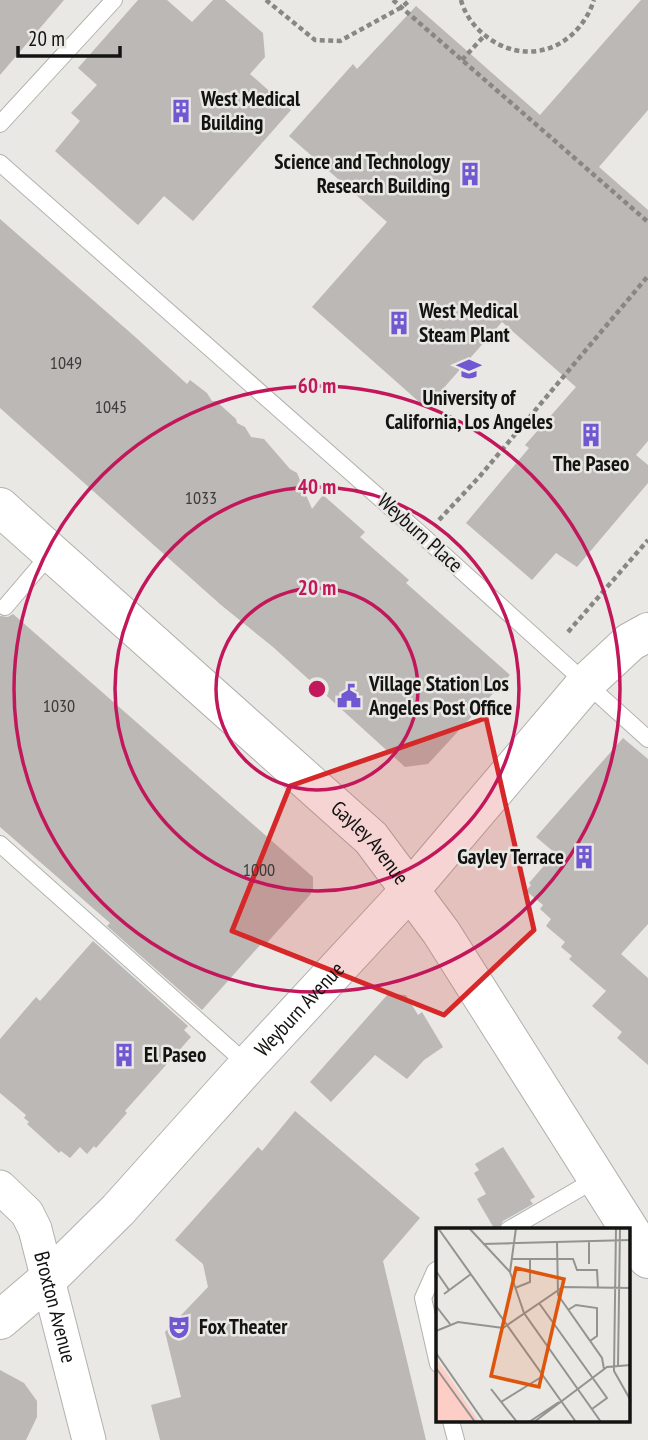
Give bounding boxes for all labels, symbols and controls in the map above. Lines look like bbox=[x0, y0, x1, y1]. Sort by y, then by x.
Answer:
scale bar bbox=[18, 14, 119, 58]
text: 20 m bbox=[28, 25, 65, 52]
place label: West Medical Building bbox=[200, 85, 301, 136]
building icon: West Medical Building bbox=[167, 97, 195, 125]
place label: Science and Technology Research Building bbox=[274, 148, 451, 199]
building icon: Science and Technology Research Building bbox=[456, 160, 484, 188]
place label: West Medical Steam Plant bbox=[418, 297, 519, 348]
building icon: West Medical Steam Plant bbox=[385, 309, 413, 337]
house number: 1049 bbox=[50, 351, 82, 374]
school or university icon: University of California, Los Angeles bbox=[455, 355, 483, 383]
text: 60 m bbox=[298, 372, 336, 399]
place label: University of California, Los Angeles bbox=[385, 384, 553, 435]
house number: 1045 bbox=[95, 395, 127, 418]
building icon: The Paseo bbox=[577, 421, 605, 449]
place label: The Paseo bbox=[553, 450, 629, 477]
text: 40 m bbox=[298, 473, 336, 500]
house number: 1033 bbox=[185, 486, 217, 509]
street label: Weyburn Place bbox=[372, 487, 469, 578]
text: 20 m bbox=[298, 574, 336, 601]
place label: Village Station Los Angeles Post Office bbox=[368, 670, 512, 721]
centre of rings bbox=[305, 677, 329, 701]
public building icon: Village Station Los Angeles Post Office bbox=[335, 682, 363, 710]
house number: 1030 bbox=[43, 694, 75, 717]
street label: Gayley Avenue bbox=[326, 795, 415, 890]
place label: Gayley Terrace bbox=[457, 843, 564, 870]
building icon: Gayley Terrace bbox=[570, 843, 598, 871]
house number: 1000 bbox=[243, 858, 275, 881]
street label: Weyburn Avenue bbox=[249, 956, 350, 1062]
building icon: El Paseo bbox=[110, 1041, 138, 1069]
place label: El Paseo bbox=[144, 1041, 206, 1068]
inset map bbox=[436, 1228, 630, 1422]
street label: Broxton Avenue bbox=[28, 1248, 83, 1366]
theatre icon: Fox Theater bbox=[165, 1313, 193, 1341]
place label: Fox Theater bbox=[199, 1313, 288, 1340]

